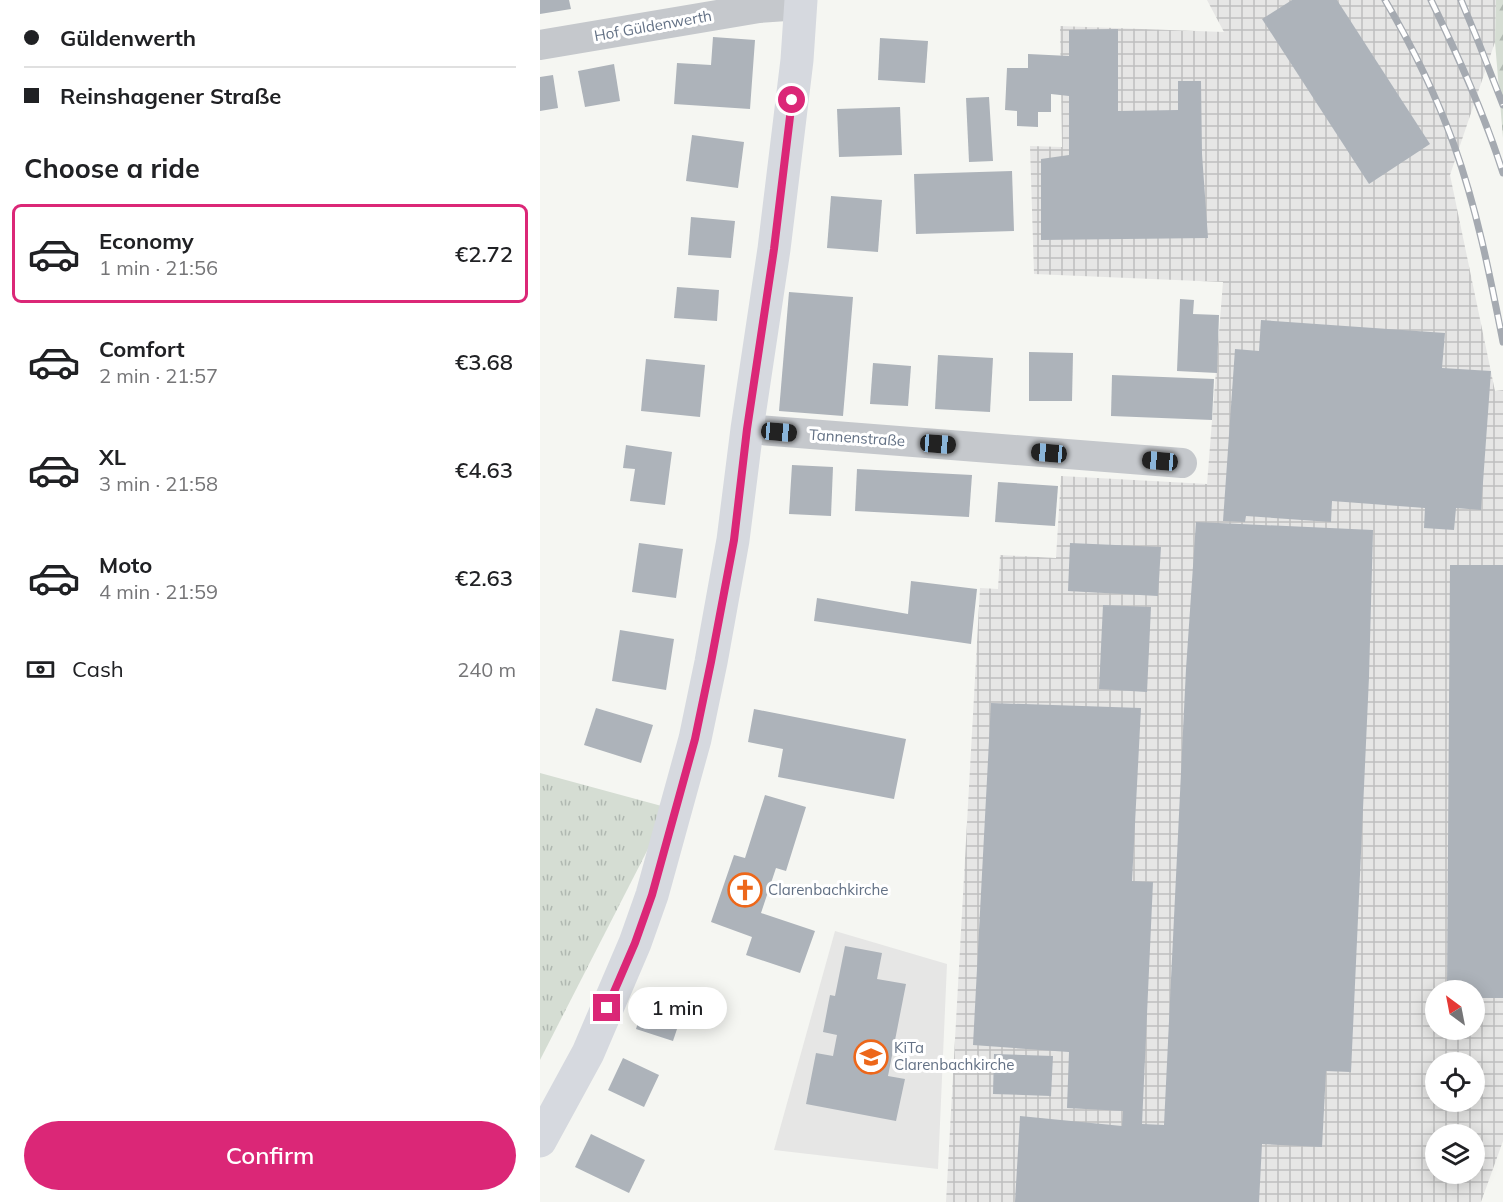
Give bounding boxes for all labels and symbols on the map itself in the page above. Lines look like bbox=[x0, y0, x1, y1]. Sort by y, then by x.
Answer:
street label: Hof Güldenwerth bbox=[593, 6, 713, 45]
route start bbox=[778, 86, 805, 113]
car bbox=[760, 421, 798, 443]
street label: Tannenstraße bbox=[808, 425, 906, 450]
car bbox=[919, 434, 957, 454]
car bbox=[1030, 442, 1068, 464]
car bbox=[1141, 450, 1179, 472]
church icon: Clarenbachkirche bbox=[727, 872, 763, 908]
place label: Clarenbachkirche bbox=[768, 880, 888, 899]
north arrow bbox=[1425, 980, 1485, 1040]
callout: 1 min bbox=[628, 987, 727, 1029]
route end bbox=[593, 994, 620, 1021]
place label: KiTa Clarenbachkirche bbox=[894, 1038, 1014, 1074]
school or university icon: KiTa Clarenbachkirche bbox=[853, 1039, 889, 1075]

